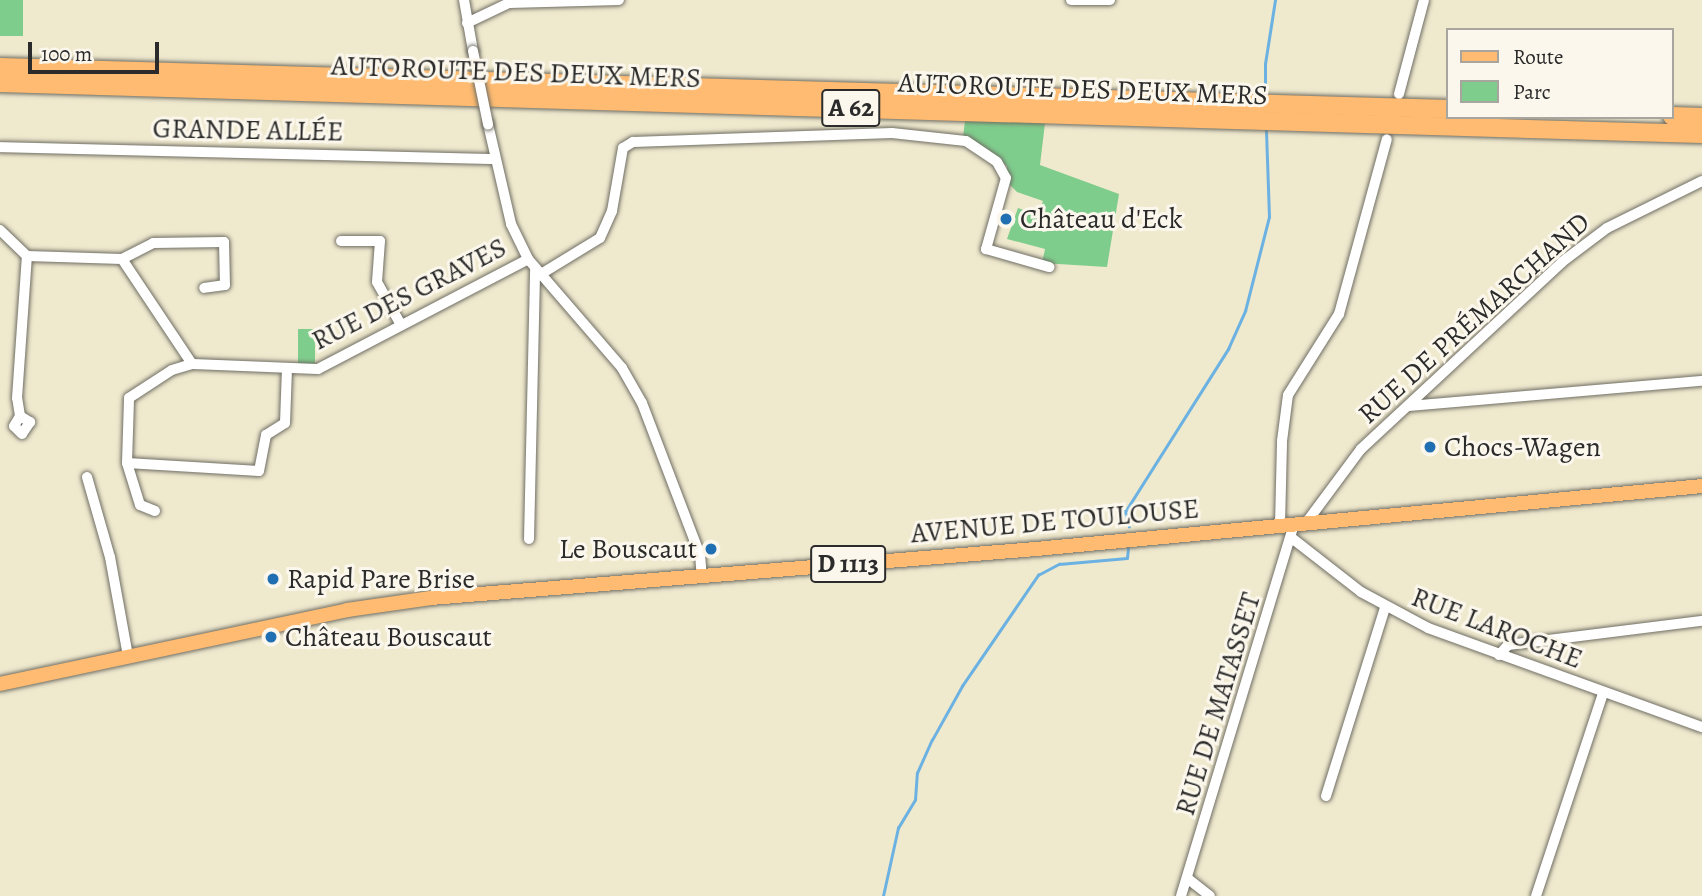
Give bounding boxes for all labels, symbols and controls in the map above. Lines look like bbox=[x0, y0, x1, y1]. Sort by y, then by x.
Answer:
scale bar bbox=[32, 28, 163, 72]
legend bbox=[1446, 28, 1674, 119]
text: 100 m bbox=[41, 40, 92, 68]
text: Route bbox=[1513, 43, 1563, 71]
street label: AUTOROUTE DES DEUX MERS bbox=[330, 49, 702, 95]
street label: AUTOROUTE DES DEUX MERS bbox=[897, 66, 1269, 112]
text: Parc bbox=[1513, 78, 1551, 106]
road number: A 62 bbox=[821, 86, 881, 130]
street label: GRANDE ALLÉE bbox=[152, 112, 344, 148]
place label: Château d'Eck bbox=[1020, 202, 1183, 236]
street label: RUE DE PRÉMARCHAND bbox=[1351, 205, 1597, 431]
marker: Château d'Eck bbox=[998, 211, 1014, 227]
street label: RUE DES GRAVES bbox=[306, 231, 512, 357]
place label: Chocs-Wagen bbox=[1444, 430, 1601, 464]
marker: Chocs-Wagen bbox=[1422, 439, 1438, 455]
street label: AVENUE DE TOULOUSE bbox=[909, 492, 1201, 550]
place label: Le Bouscaut bbox=[559, 532, 697, 566]
marker: Le Bouscaut bbox=[703, 541, 719, 557]
road number: D 1113 bbox=[810, 542, 886, 586]
place label: Rapid Pare Brise bbox=[287, 562, 475, 596]
marker: Rapid Pare Brise bbox=[265, 571, 281, 587]
street label: RUE LAROCHE bbox=[1407, 580, 1587, 676]
street label: RUE DE MATASSET bbox=[1168, 588, 1268, 820]
place label: Château Bouscaut bbox=[285, 620, 492, 654]
marker: Château Bouscaut bbox=[263, 629, 279, 645]

